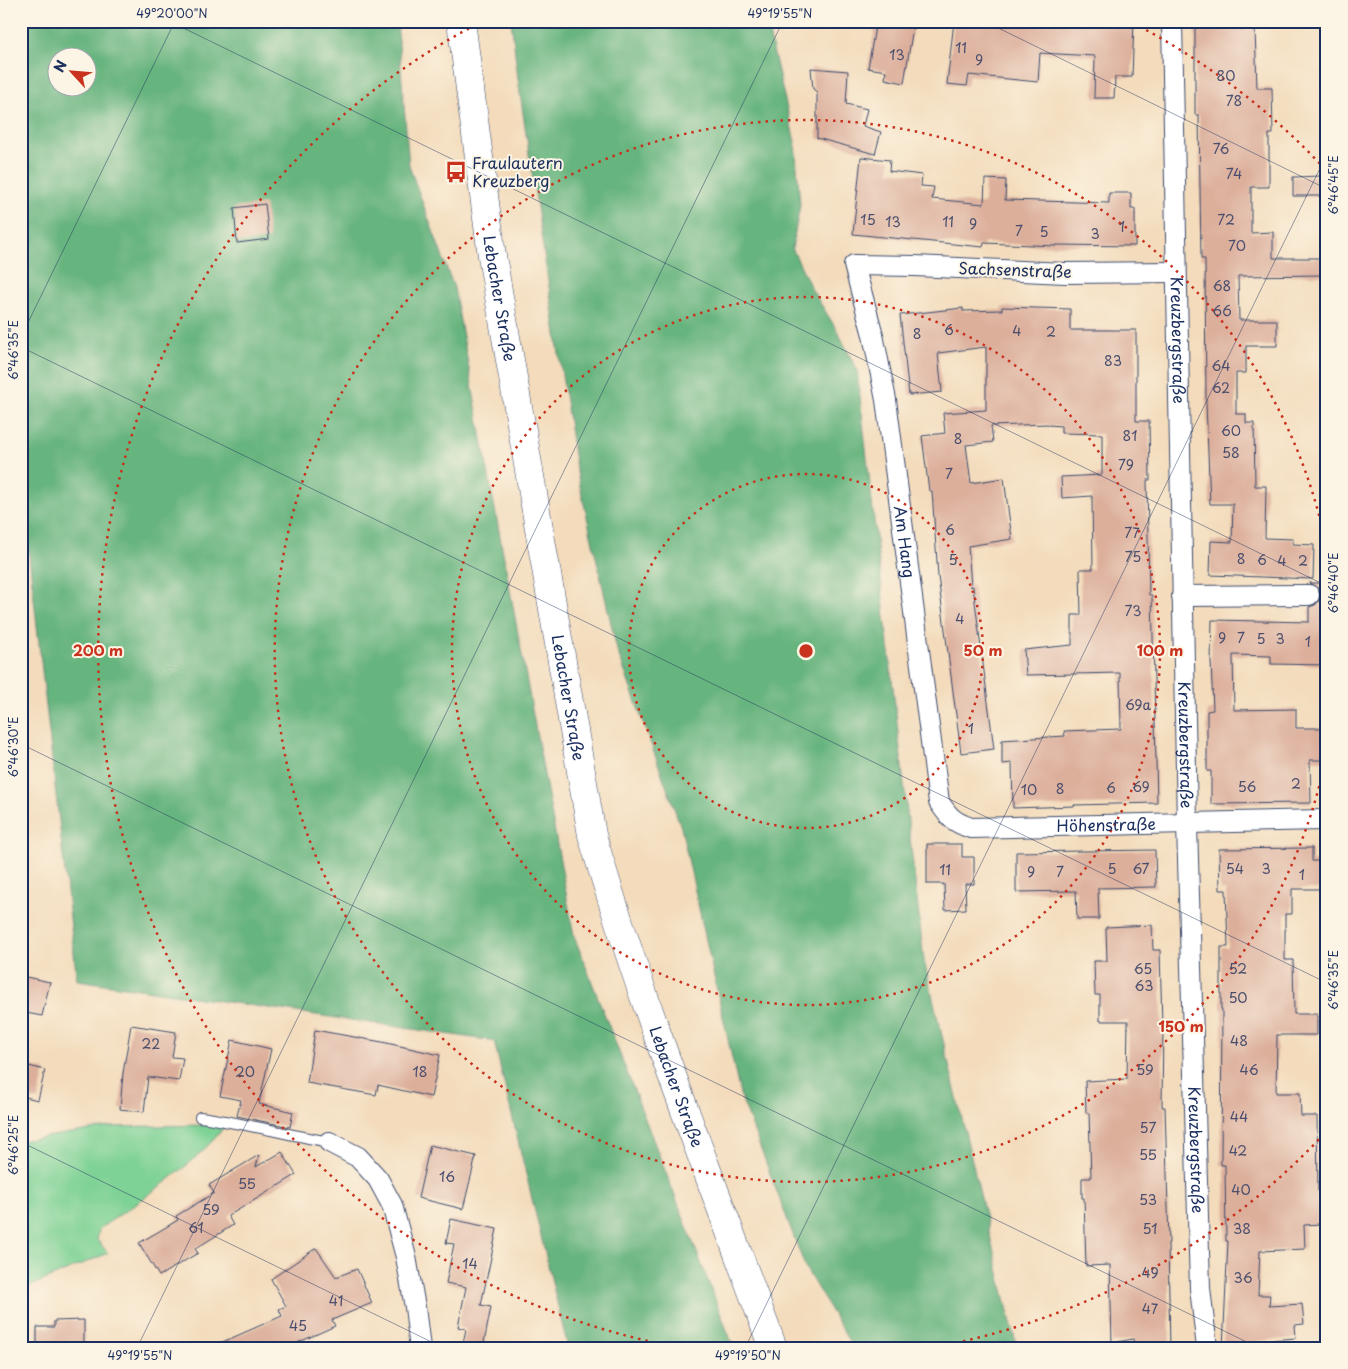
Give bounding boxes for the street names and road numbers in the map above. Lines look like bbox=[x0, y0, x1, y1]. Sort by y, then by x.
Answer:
street label: Lebacher Straße bbox=[478, 234, 523, 363]
street label: Sachsenstraße bbox=[958, 255, 1072, 283]
street label: Kreuzbergstraße bbox=[1166, 276, 1192, 404]
street label: Am Hang bbox=[889, 504, 922, 579]
street label: Lebacher Straße bbox=[547, 632, 592, 762]
street label: Kreuzbergstraße bbox=[1173, 681, 1200, 809]
street label: Höhenstraße bbox=[1056, 811, 1156, 837]
street label: Lebacher Straße bbox=[644, 1022, 710, 1150]
street label: Kreuzbergstraße bbox=[1183, 1086, 1211, 1214]

